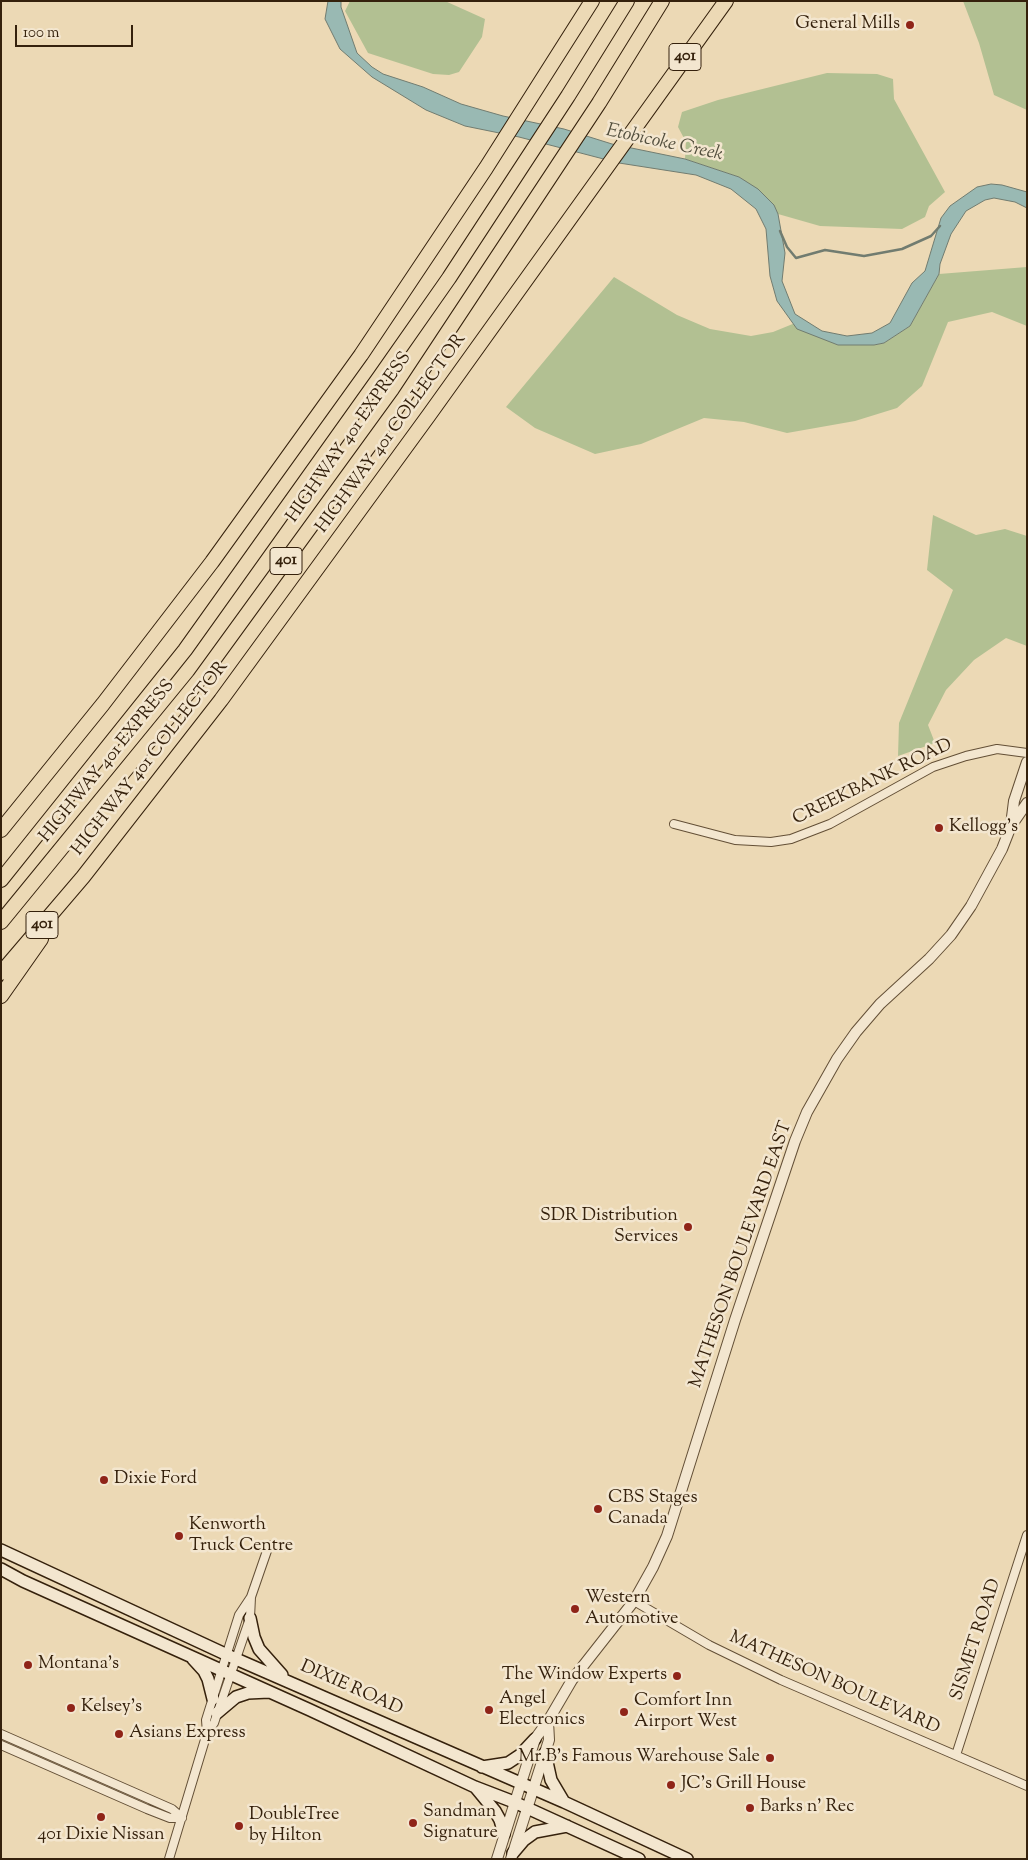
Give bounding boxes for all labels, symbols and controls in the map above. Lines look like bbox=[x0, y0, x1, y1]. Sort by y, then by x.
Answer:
place label: General Mills bbox=[795, 14, 900, 36]
scale bar bbox=[18, 15, 135, 47]
marker: General Mills bbox=[904, 19, 916, 31]
text: 100 m bbox=[23, 23, 59, 44]
road number: 401 bbox=[669, 44, 701, 70]
water label: Etobicoke Creek bbox=[603, 120, 725, 168]
street label: HIGHWAY 401 COLLECTOR bbox=[312, 330, 472, 538]
street label: HIGHWAY 401 EXPRESS bbox=[283, 349, 417, 527]
road number: 401 bbox=[270, 548, 302, 574]
street label: HIGHWAY 401 COLLECTOR bbox=[68, 657, 234, 861]
street label: HIGHWAY 401 EXPRESS bbox=[36, 676, 180, 848]
street label: CREEKBANK ROAD bbox=[790, 735, 956, 831]
place label: Kellogg's bbox=[949, 817, 1018, 839]
marker: Kellogg's bbox=[933, 822, 945, 834]
road number: 401 bbox=[26, 912, 58, 938]
street label: MATHESON BOULEVARD EAST bbox=[686, 1119, 798, 1391]
place label: SDR Distribution Services bbox=[540, 1206, 678, 1248]
marker: SDR Distribution Services bbox=[682, 1221, 694, 1233]
place label: Dixie Ford bbox=[114, 1469, 197, 1491]
marker: Dixie Ford bbox=[98, 1474, 110, 1486]
place label: CBS Stages Canada bbox=[608, 1488, 698, 1530]
marker: CBS Stages Canada bbox=[592, 1503, 604, 1515]
place label: Kenworth Truck Centre bbox=[189, 1515, 293, 1558]
marker: Kenworth Truck Centre bbox=[173, 1530, 185, 1542]
street label: SISMET ROAD bbox=[947, 1576, 1007, 1704]
place label: Western Automotive bbox=[585, 1588, 678, 1630]
marker: Western Automotive bbox=[569, 1603, 581, 1615]
street label: MATHESON BOULEVARD bbox=[725, 1628, 943, 1740]
place label: Montana's bbox=[38, 1654, 119, 1676]
street label: DIXIE ROAD bbox=[296, 1657, 406, 1721]
marker: Montana's bbox=[22, 1659, 34, 1671]
place label: The Window Experts bbox=[502, 1665, 667, 1687]
marker: The Window Experts bbox=[671, 1670, 683, 1682]
place label: Angel Electronics bbox=[499, 1689, 585, 1732]
place label: Comfort Inn Airport West bbox=[634, 1691, 737, 1734]
place label: Kelsey's bbox=[81, 1697, 142, 1719]
marker: Kelsey's bbox=[65, 1702, 77, 1714]
marker: Angel Electronics bbox=[483, 1704, 495, 1716]
marker: Comfort Inn Airport West bbox=[618, 1706, 630, 1718]
place label: Asians Express bbox=[129, 1723, 245, 1745]
marker: Asians Express bbox=[113, 1728, 125, 1740]
place label: Mr.B's Famous Warehouse Sale bbox=[518, 1747, 760, 1769]
marker: Mr.B's Famous Warehouse Sale bbox=[764, 1752, 776, 1764]
place label: JC's Grill House bbox=[681, 1774, 806, 1796]
marker: JC's Grill House bbox=[665, 1779, 677, 1791]
place label: Barks n' Rec bbox=[760, 1797, 854, 1819]
place label: Sandman Signature bbox=[423, 1802, 498, 1845]
marker: Barks n' Rec bbox=[744, 1802, 756, 1814]
place label: DoubleTree by Hilton bbox=[249, 1805, 339, 1848]
marker: 401 Dixie Nissan bbox=[95, 1811, 107, 1823]
marker: Sandman Signature bbox=[407, 1817, 419, 1829]
marker: DoubleTree by Hilton bbox=[233, 1820, 245, 1832]
place label: 401 Dixie Nissan bbox=[37, 1825, 165, 1847]

